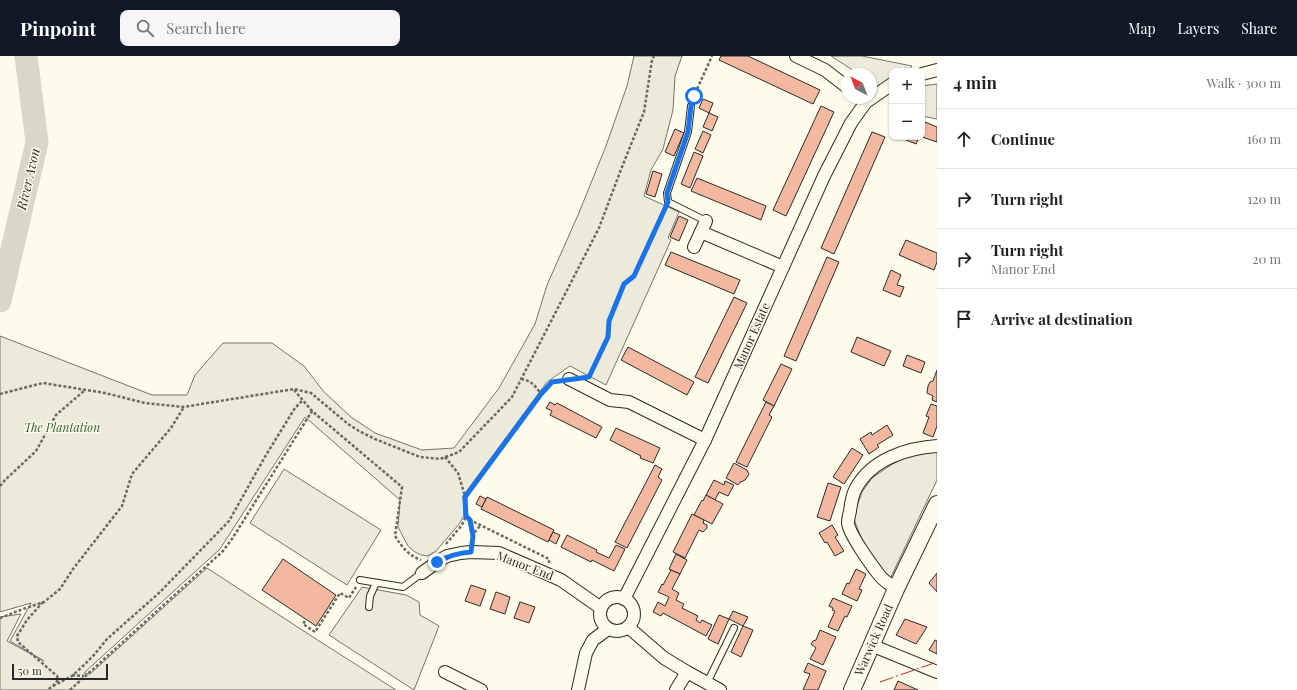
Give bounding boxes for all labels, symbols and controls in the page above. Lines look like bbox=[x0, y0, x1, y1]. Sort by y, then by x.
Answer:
search box bbox=[120, 10, 400, 46]
text: Pinpoint bbox=[20, 15, 96, 41]
icon: search bbox=[134, 17, 156, 39]
text: Search here bbox=[166, 18, 246, 38]
text: Map bbox=[1128, 19, 1156, 38]
text: Layers bbox=[1178, 19, 1219, 38]
text: Share bbox=[1241, 19, 1277, 38]
north arrow bbox=[841, 68, 877, 104]
map controls bbox=[889, 68, 925, 140]
button: + bbox=[889, 68, 925, 104]
text: 4 min bbox=[953, 71, 997, 93]
text: Walk · 300 m bbox=[1207, 74, 1281, 91]
route start bbox=[685, 87, 703, 105]
button: − bbox=[889, 104, 925, 140]
icon: ahead bbox=[953, 128, 975, 150]
text: Continue bbox=[991, 129, 1055, 149]
text: 160 m bbox=[1247, 130, 1281, 147]
water label: River Avon bbox=[12, 146, 43, 212]
icon: right bbox=[953, 188, 975, 210]
text: Turn right bbox=[991, 189, 1064, 209]
text: 120 m bbox=[1247, 190, 1281, 207]
text: Turn right bbox=[991, 240, 1064, 260]
icon: right bbox=[953, 248, 975, 270]
text: 20 m bbox=[1252, 250, 1281, 267]
text: Manor End bbox=[991, 260, 1056, 277]
street label: Manor Estate bbox=[729, 300, 773, 371]
icon: arrive bbox=[953, 308, 975, 330]
text: Arrive at destination bbox=[991, 309, 1133, 329]
park label: The Plantation bbox=[24, 419, 100, 435]
street label: Manor End bbox=[495, 547, 556, 583]
route end bbox=[428, 553, 446, 571]
street label: Warwick Road bbox=[850, 601, 896, 679]
scale bar bbox=[12, 662, 108, 681]
text: 50 m bbox=[18, 663, 42, 678]

